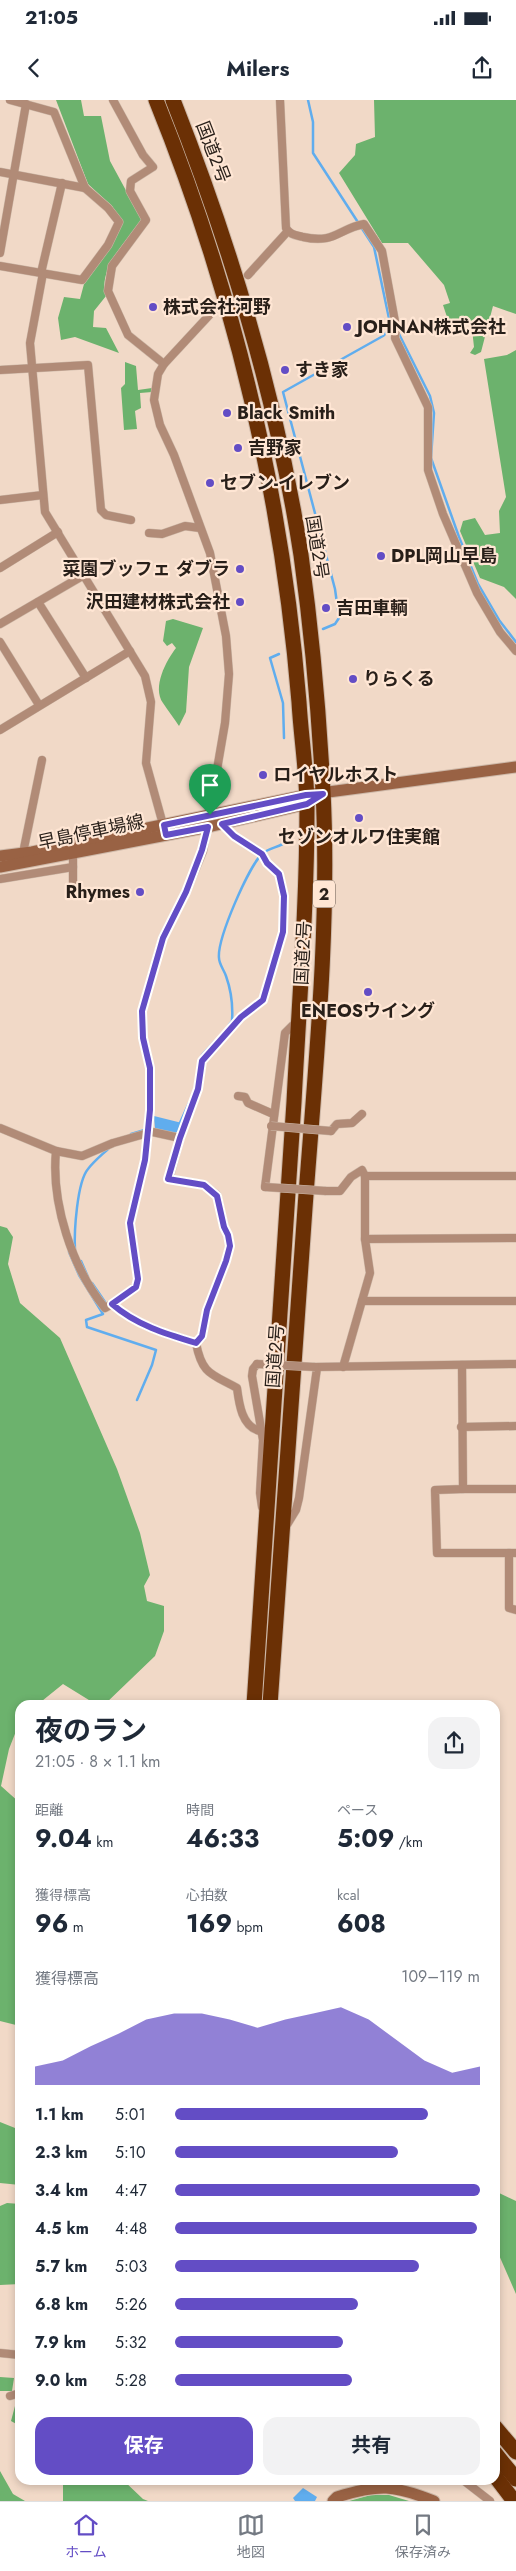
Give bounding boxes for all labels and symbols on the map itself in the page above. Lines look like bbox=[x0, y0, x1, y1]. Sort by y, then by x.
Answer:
street label: 国道2号 bbox=[189, 117, 237, 187]
place label: 株式会社河野 bbox=[163, 294, 271, 320]
marker: 株式会社河野 bbox=[147, 301, 159, 313]
place label: JOHNAN株式会社 bbox=[354, 314, 506, 340]
marker: JOHNAN株式会社 bbox=[341, 321, 353, 333]
place label: すき家 bbox=[295, 357, 349, 383]
marker: すき家 bbox=[279, 364, 291, 376]
place label: Black Smith bbox=[237, 400, 335, 426]
marker: Black Smith bbox=[221, 407, 233, 419]
place label: 吉野家 bbox=[248, 435, 302, 461]
marker: 吉野家 bbox=[232, 442, 244, 454]
place label: セブン-イレブン bbox=[220, 470, 350, 496]
marker: セブン-イレブン bbox=[204, 477, 216, 489]
street label: 国道2号 bbox=[299, 513, 335, 581]
place label: DPL岡山早島 bbox=[391, 543, 497, 569]
marker: DPL岡山早島 bbox=[375, 550, 387, 562]
place label: 菜園ブッフェ ダブラ bbox=[63, 556, 230, 582]
marker: 菜園ブッフェ ダブラ bbox=[234, 563, 246, 575]
place label: 沢田建材株式会社 bbox=[86, 589, 230, 615]
place label: 吉田車輌 bbox=[336, 595, 408, 621]
marker: 沢田建材株式会社 bbox=[234, 596, 246, 608]
marker: 吉田車輌 bbox=[320, 602, 332, 614]
place label: りらくる bbox=[363, 666, 435, 692]
marker: りらくる bbox=[347, 673, 359, 685]
place label: ロイヤルホスト bbox=[273, 762, 398, 788]
pin bbox=[189, 764, 231, 815]
marker: ロイヤルホスト bbox=[257, 769, 269, 781]
street label: 早島停車場線 bbox=[35, 808, 147, 856]
marker: セゾンオルワ住実館 bbox=[353, 812, 365, 824]
place label: セゾンオルワ住実館 bbox=[278, 824, 440, 850]
place label: Rhymes bbox=[66, 879, 130, 905]
road number: 2 bbox=[313, 881, 335, 908]
marker: Rhymes bbox=[134, 886, 146, 898]
street label: 国道2号 bbox=[288, 920, 318, 986]
marker: ENEOSウイング bbox=[362, 986, 374, 998]
place label: ENEOSウイング bbox=[301, 998, 435, 1024]
street label: 国道2号 bbox=[260, 1323, 290, 1389]

